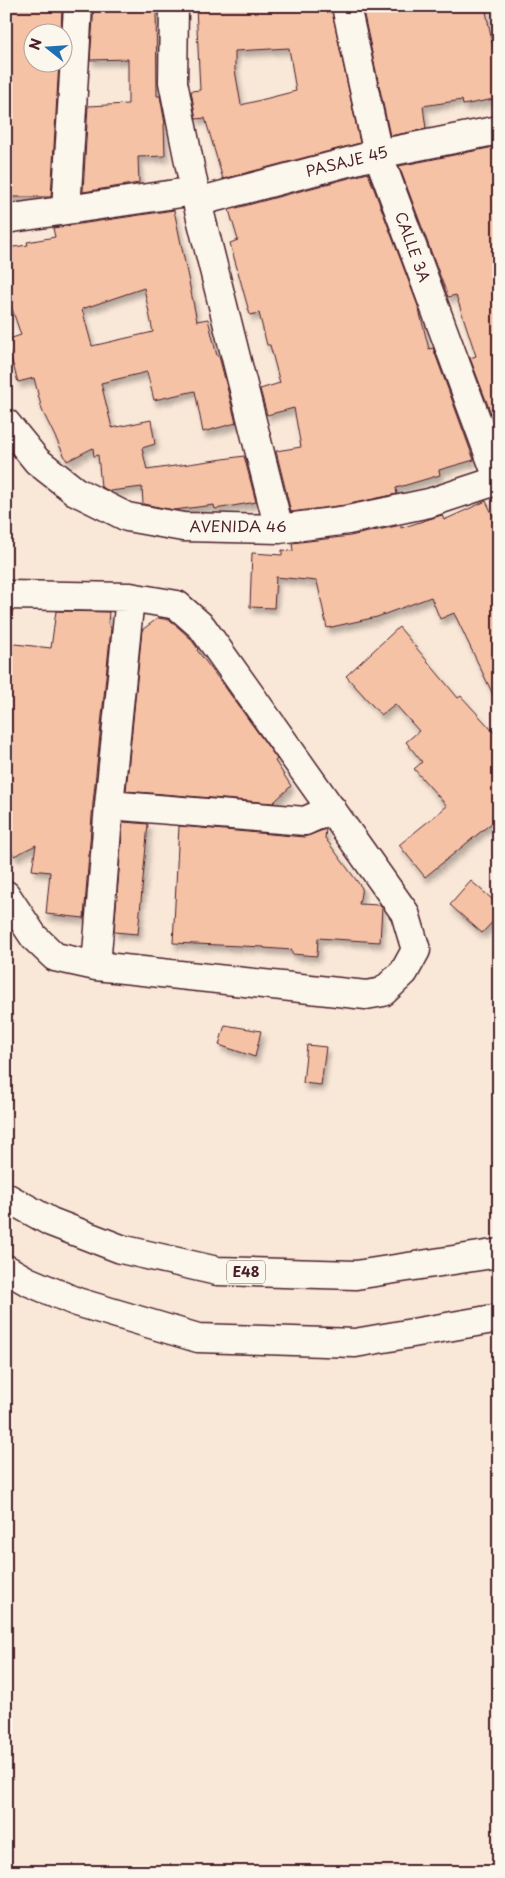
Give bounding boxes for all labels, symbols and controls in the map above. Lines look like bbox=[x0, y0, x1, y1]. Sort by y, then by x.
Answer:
north arrow bbox=[22, 22, 72, 72]
text: N bbox=[23, 36, 47, 52]
street label: PASAJE 45 bbox=[303, 139, 390, 182]
street label: CALLE 3A bbox=[390, 208, 437, 285]
street label: AVENIDA 46 bbox=[189, 514, 287, 537]
road number: E48 bbox=[227, 1260, 265, 1284]

